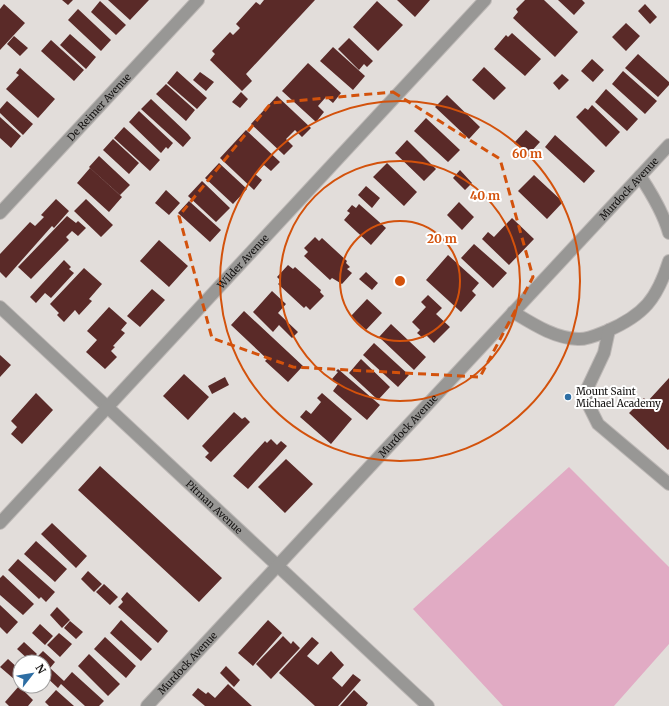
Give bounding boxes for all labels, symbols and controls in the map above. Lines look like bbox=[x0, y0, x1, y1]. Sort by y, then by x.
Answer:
street label: De Reimer Avenue bbox=[64, 70, 133, 143]
text: 60 m bbox=[512, 146, 542, 161]
street label: Murdock Avenue bbox=[596, 154, 661, 223]
text: 40 m bbox=[470, 188, 500, 203]
street label: Wilder Avenue bbox=[214, 231, 271, 292]
text: 20 m bbox=[427, 231, 457, 246]
centre of rings bbox=[393, 274, 407, 288]
place label: Mount Saint Michael Academy bbox=[576, 385, 661, 410]
street label: Murdock Avenue bbox=[376, 392, 440, 460]
marker: Mount Saint Michael Academy bbox=[563, 392, 573, 402]
street label: Pitman Avenue bbox=[183, 477, 245, 536]
street label: Murdock Avenue bbox=[155, 629, 220, 697]
north arrow bbox=[12, 654, 52, 694]
text: N bbox=[32, 662, 49, 676]

